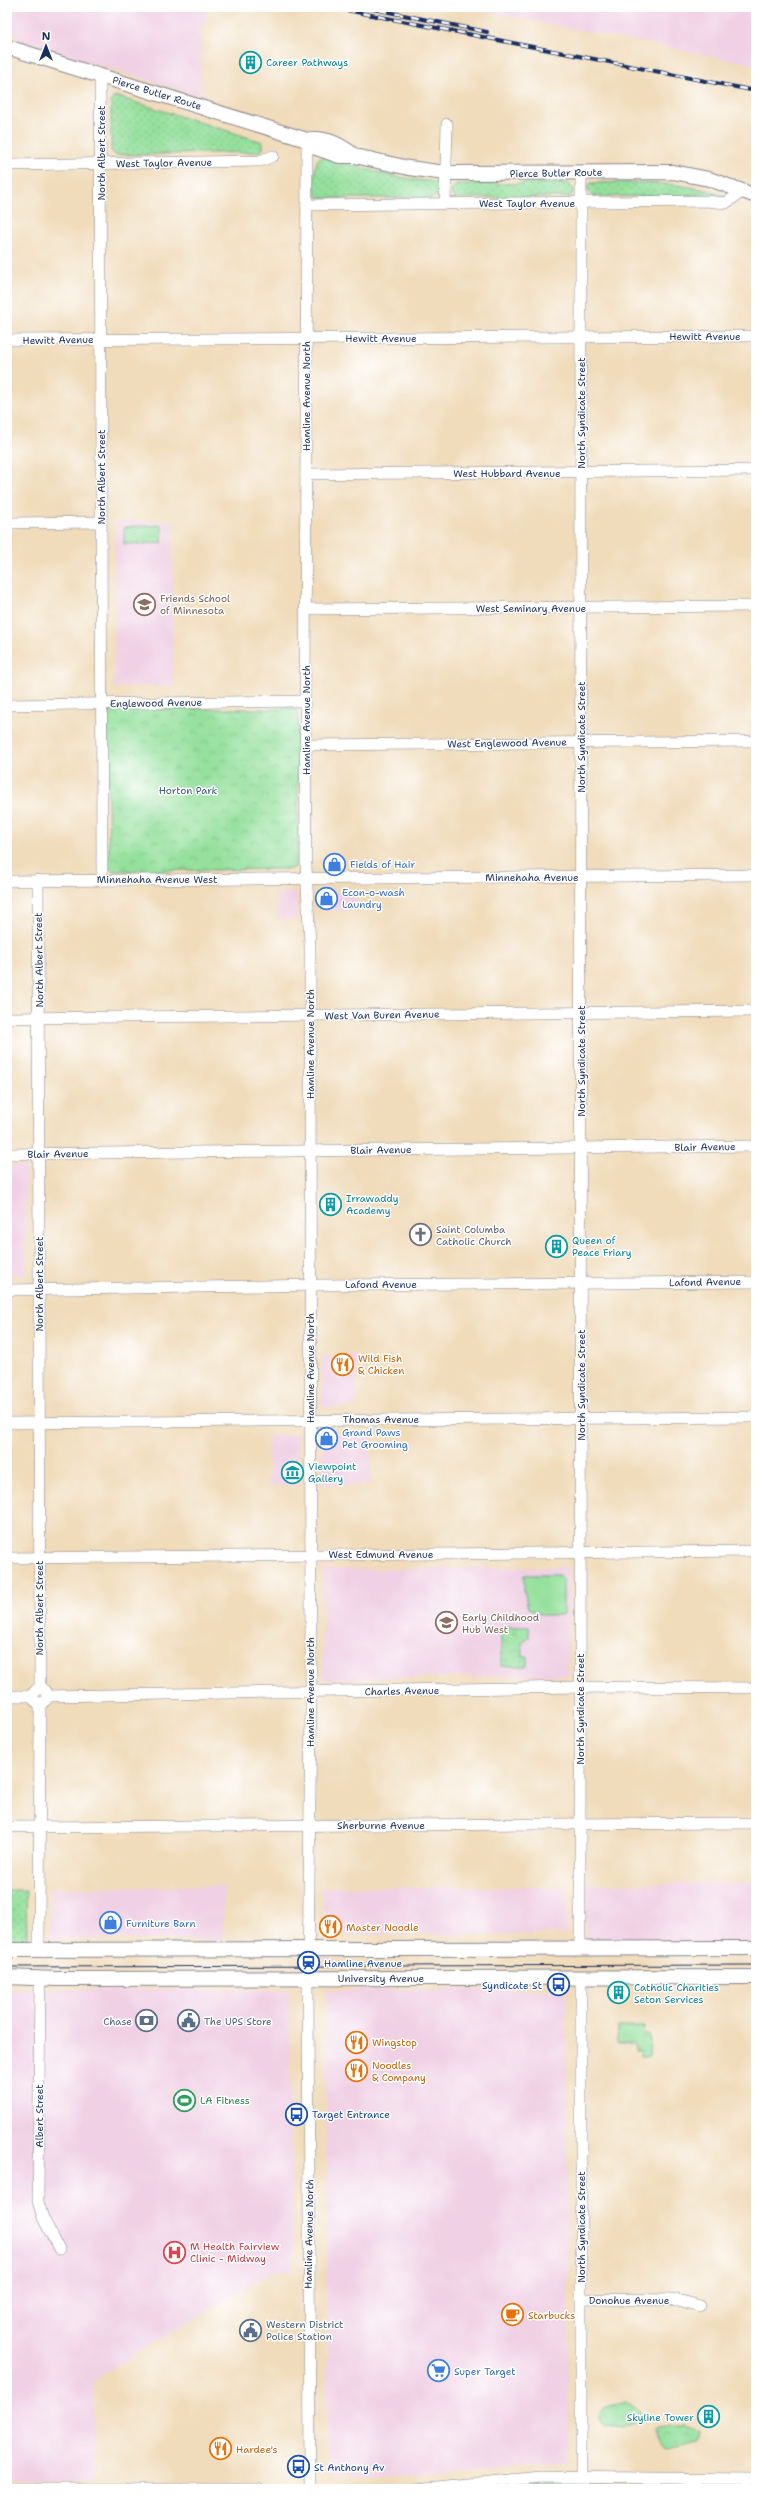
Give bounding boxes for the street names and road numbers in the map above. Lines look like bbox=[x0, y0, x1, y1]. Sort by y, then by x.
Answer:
street label: Pierce Butler Route bbox=[111, 73, 203, 113]
street label: North Albert Street bbox=[95, 106, 108, 201]
street label: West Taylor Avenue bbox=[116, 156, 213, 170]
street label: Pierce Butler Route bbox=[510, 166, 603, 180]
street label: West Taylor Avenue bbox=[479, 197, 575, 210]
street label: Hewitt Avenue bbox=[669, 330, 741, 343]
street label: Hewitt Avenue bbox=[345, 332, 417, 345]
street label: Hewitt Avenue bbox=[22, 333, 94, 347]
street label: Hamline Avenue North bbox=[300, 341, 313, 451]
street label: North Syndicate Street bbox=[575, 357, 588, 469]
street label: North Albert Street bbox=[95, 430, 108, 525]
street label: West Hubbard Avenue bbox=[453, 467, 561, 480]
street label: West Seminary Avenue bbox=[476, 602, 587, 615]
street label: Hamline Avenue North bbox=[300, 665, 313, 775]
street label: North Syndicate Street bbox=[575, 681, 588, 793]
street label: Englewood Avenue bbox=[110, 696, 203, 710]
street label: West Englewood Avenue bbox=[447, 735, 567, 751]
street label: Minnehaha Avenue bbox=[485, 871, 579, 884]
street label: Minnehaha Avenue West bbox=[97, 873, 217, 886]
street label: North Albert Street bbox=[32, 912, 46, 1008]
street label: Hamline Avenue North bbox=[304, 989, 317, 1099]
street label: North Syndicate Street bbox=[575, 1005, 588, 1117]
street label: West Van Buren Avenue bbox=[324, 1007, 440, 1023]
street label: Blair Avenue bbox=[674, 1140, 736, 1154]
street label: Blair Avenue bbox=[350, 1143, 412, 1157]
street label: Blair Avenue bbox=[27, 1147, 89, 1161]
street label: North Albert Street bbox=[33, 1237, 46, 1332]
street label: Lafond Avenue bbox=[669, 1275, 741, 1289]
street label: Lafond Avenue bbox=[345, 1278, 417, 1291]
street label: Hamline Avenue North bbox=[304, 1313, 317, 1423]
street label: North Syndicate Street bbox=[575, 1329, 588, 1441]
street label: Thomas Avenue bbox=[343, 1413, 419, 1426]
street label: West Edmund Avenue bbox=[329, 1548, 434, 1561]
street label: North Albert Street bbox=[33, 1561, 46, 1656]
street label: Hamline Avenue North bbox=[304, 1637, 317, 1747]
street label: North Syndicate Street bbox=[574, 1653, 587, 1765]
street label: Charles Avenue bbox=[365, 1684, 440, 1698]
street label: Sherburne Avenue bbox=[337, 1819, 425, 1832]
street label: University Avenue bbox=[338, 1972, 425, 1985]
street label: Albert Street bbox=[33, 2084, 46, 2148]
street label: North Syndicate Street bbox=[575, 2171, 588, 2283]
street label: Hamline Avenue North bbox=[302, 2179, 316, 2289]
street label: Donohue Avenue bbox=[589, 2294, 670, 2307]

